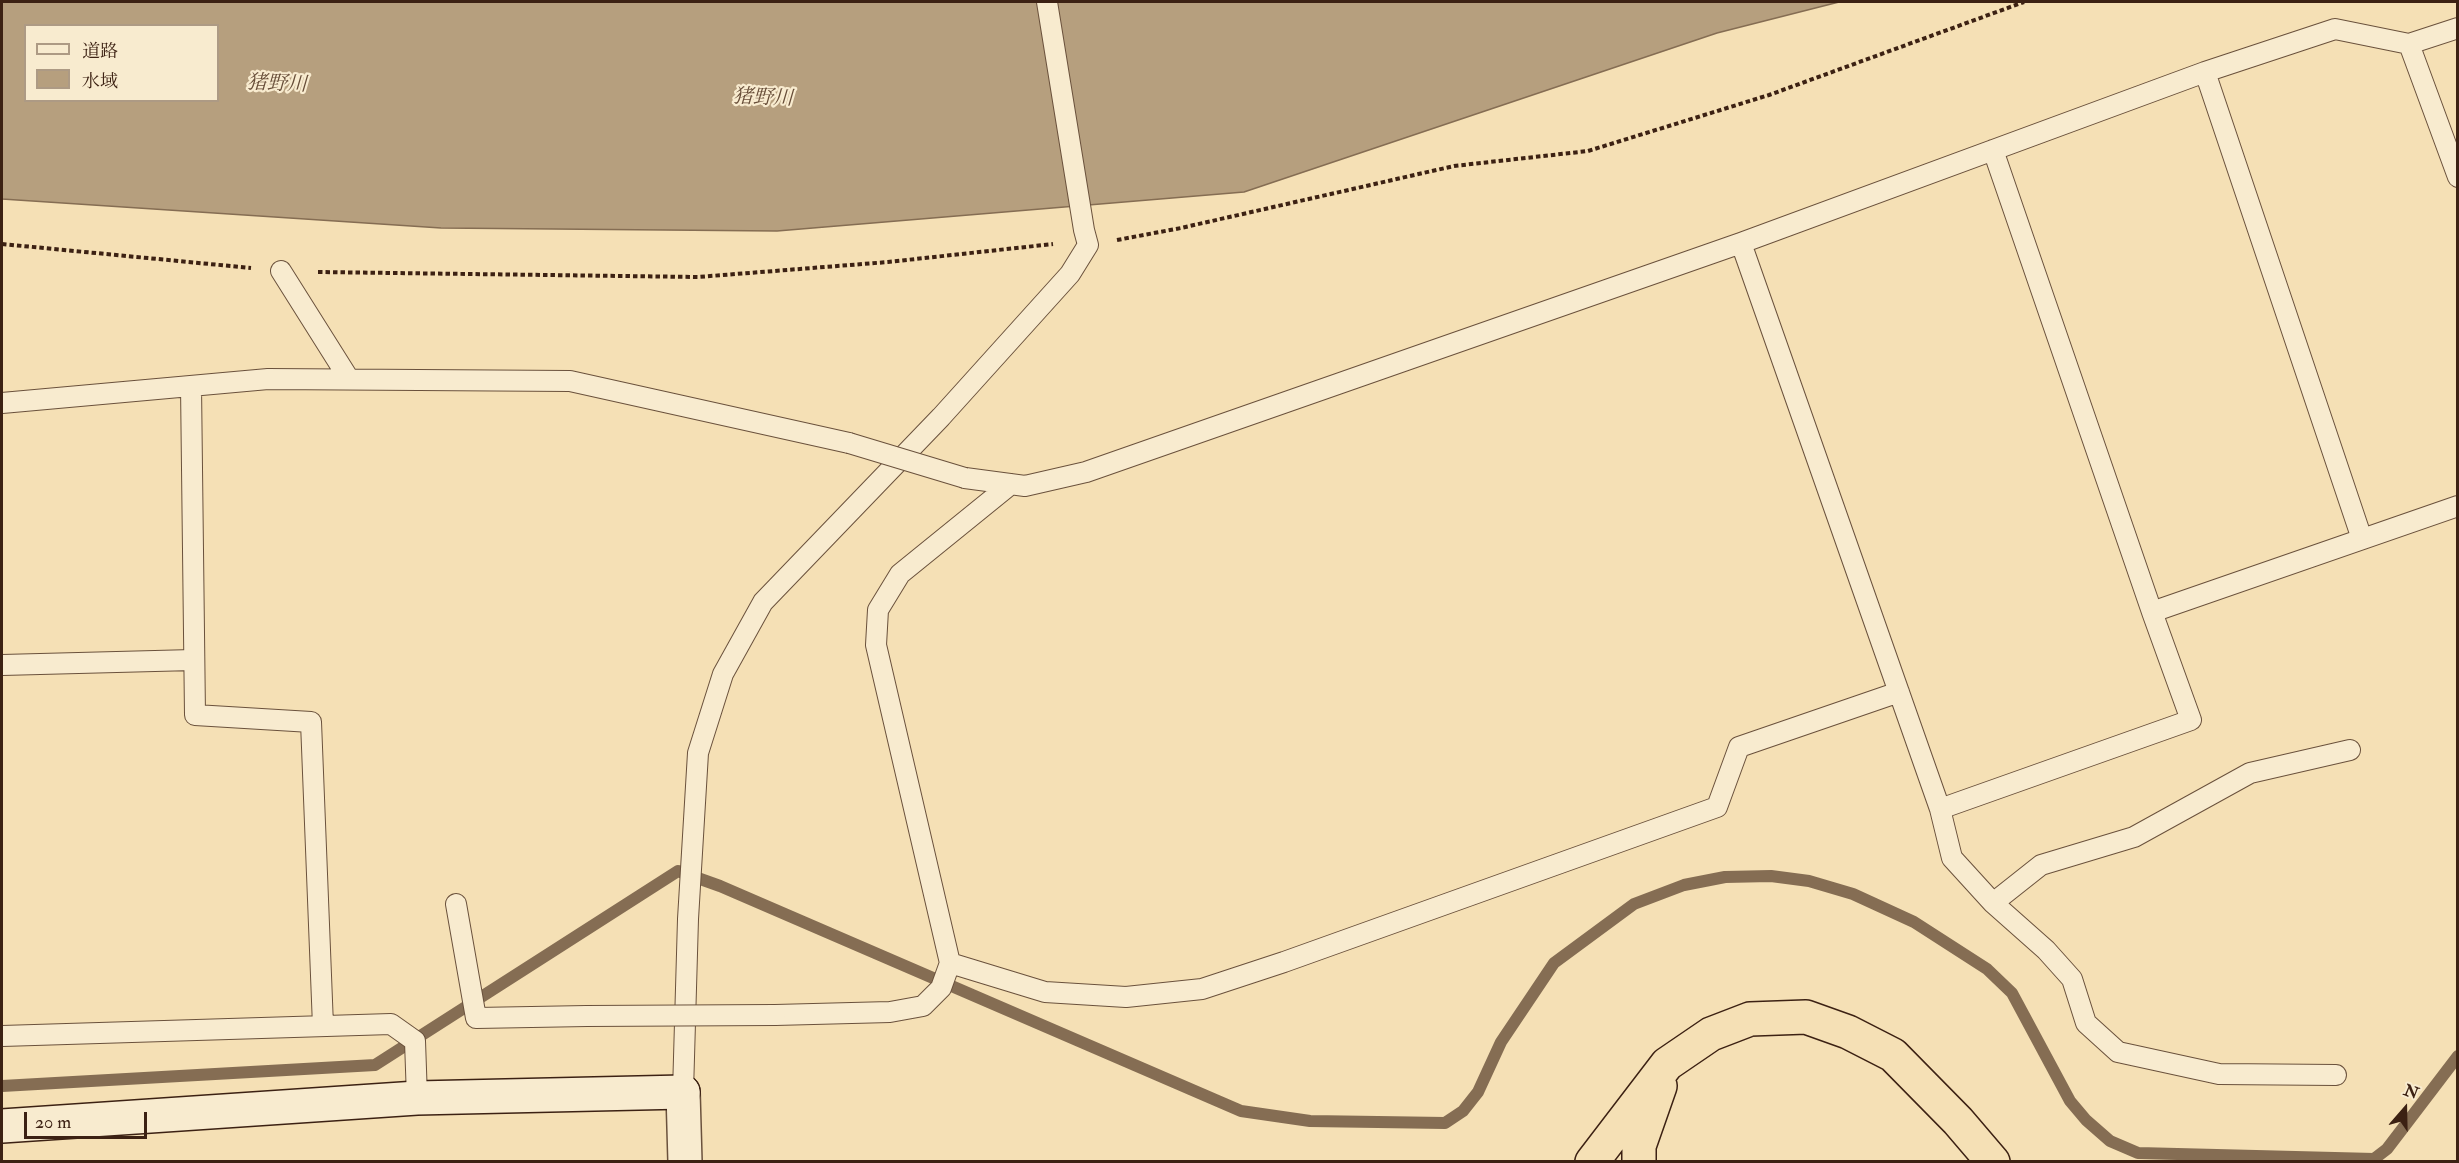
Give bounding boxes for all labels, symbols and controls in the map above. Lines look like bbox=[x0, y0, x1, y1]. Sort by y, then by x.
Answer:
legend bbox=[24, 24, 219, 102]
text: 道路 bbox=[82, 40, 118, 63]
text: 水域 bbox=[82, 70, 118, 93]
water label: 猪野川 bbox=[247, 72, 307, 98]
water label: 猪野川 bbox=[733, 86, 793, 112]
north arrow bbox=[2375, 1079, 2435, 1139]
text: N bbox=[2401, 1080, 2421, 1104]
scale bar bbox=[27, 1100, 150, 1138]
text: 20 m bbox=[35, 1111, 71, 1134]

